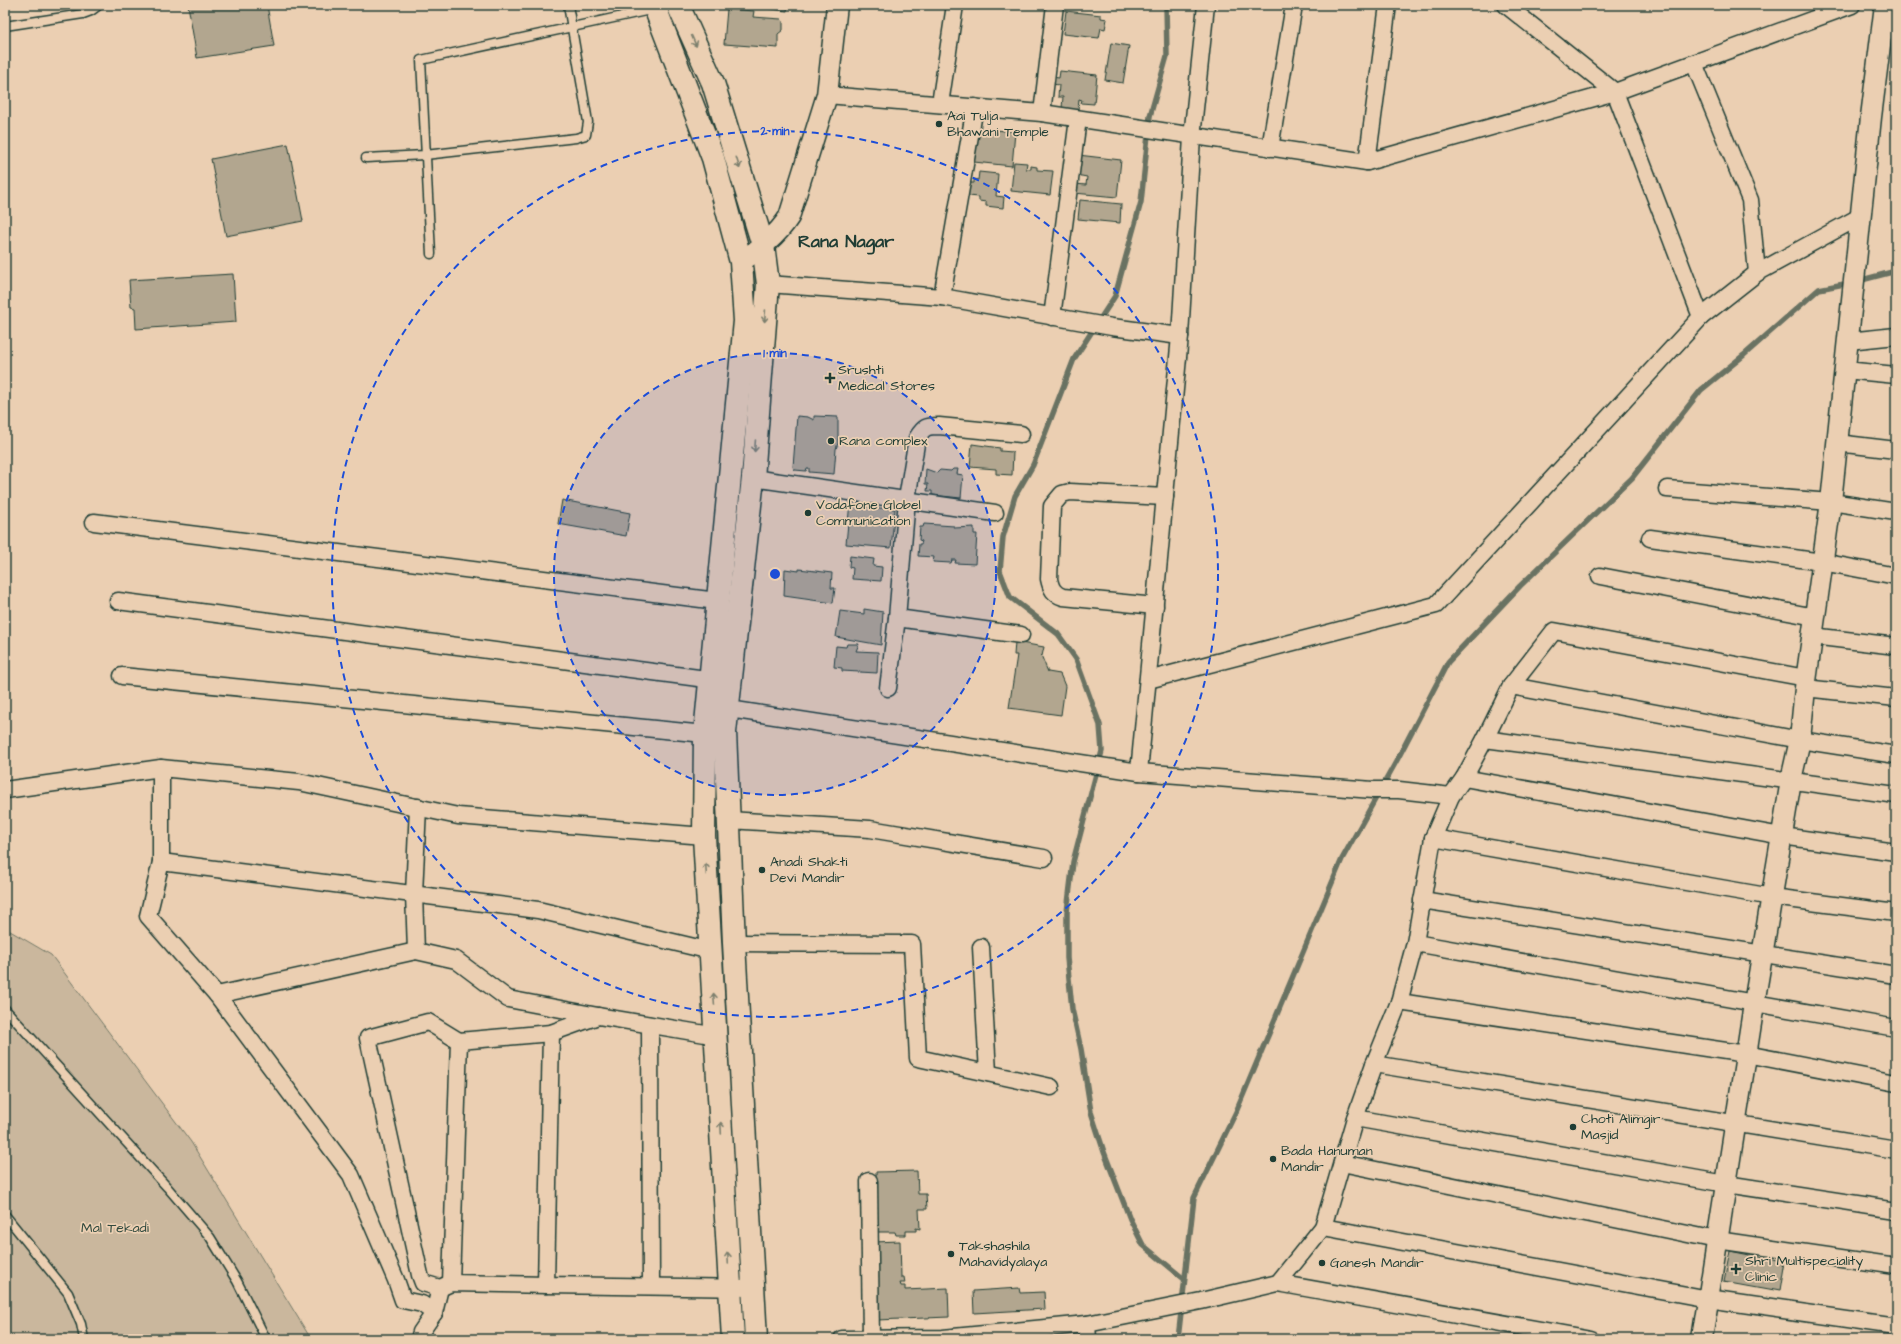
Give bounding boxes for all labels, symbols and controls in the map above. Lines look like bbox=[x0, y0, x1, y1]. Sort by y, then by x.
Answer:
one-way arrow bbox=[691, 34, 698, 46]
place label: Aai Tulja Bhawani Temple bbox=[947, 106, 1049, 142]
marker: Aai Tulja Bhawani Temple bbox=[934, 119, 944, 129]
text: 2 min bbox=[760, 123, 789, 140]
one-way arrow bbox=[735, 156, 742, 169]
district label: Rana Nagar bbox=[798, 229, 894, 255]
one-way arrow bbox=[762, 309, 769, 322]
text: 1 min bbox=[763, 345, 787, 362]
place label: Srushti Medical Stores bbox=[838, 360, 935, 396]
marker: Srushti Medical Stores bbox=[825, 373, 835, 383]
place label: Rana complex bbox=[839, 431, 928, 451]
marker: Rana complex bbox=[826, 436, 836, 446]
one-way arrow bbox=[752, 439, 759, 452]
place label: Vodafone Globel Communication bbox=[816, 495, 921, 531]
marker: Vodafone Globel Communication bbox=[803, 508, 813, 518]
centre of rings bbox=[768, 567, 782, 581]
place label: Anadi Shakti Devi Mandir bbox=[770, 852, 847, 888]
one-way arrow bbox=[702, 863, 710, 876]
marker: Anadi Shakti Devi Mandir bbox=[757, 865, 767, 875]
one-way arrow bbox=[711, 993, 718, 1006]
place label: Choti Alimgir Masjid bbox=[1581, 1109, 1661, 1145]
one-way arrow bbox=[718, 1122, 725, 1135]
marker: Choti Alimgir Masjid bbox=[1568, 1122, 1578, 1132]
place label: Bada Hanuman Mandir bbox=[1281, 1141, 1373, 1177]
marker: Bada Hanuman Mandir bbox=[1268, 1154, 1278, 1164]
park label: Mal Tekadi bbox=[81, 1218, 149, 1238]
place label: Takshashila Mahavidyalaya bbox=[959, 1236, 1047, 1272]
marker: Takshashila Mahavidyalaya bbox=[946, 1249, 956, 1259]
place label: Shri Multispeciality Clinic bbox=[1745, 1251, 1864, 1287]
one-way arrow bbox=[724, 1252, 732, 1265]
place label: Ganesh Mandir bbox=[1330, 1253, 1424, 1273]
marker: Ganesh Mandir bbox=[1317, 1258, 1327, 1268]
marker: Shri Multispeciality Clinic bbox=[1730, 1263, 1742, 1275]

